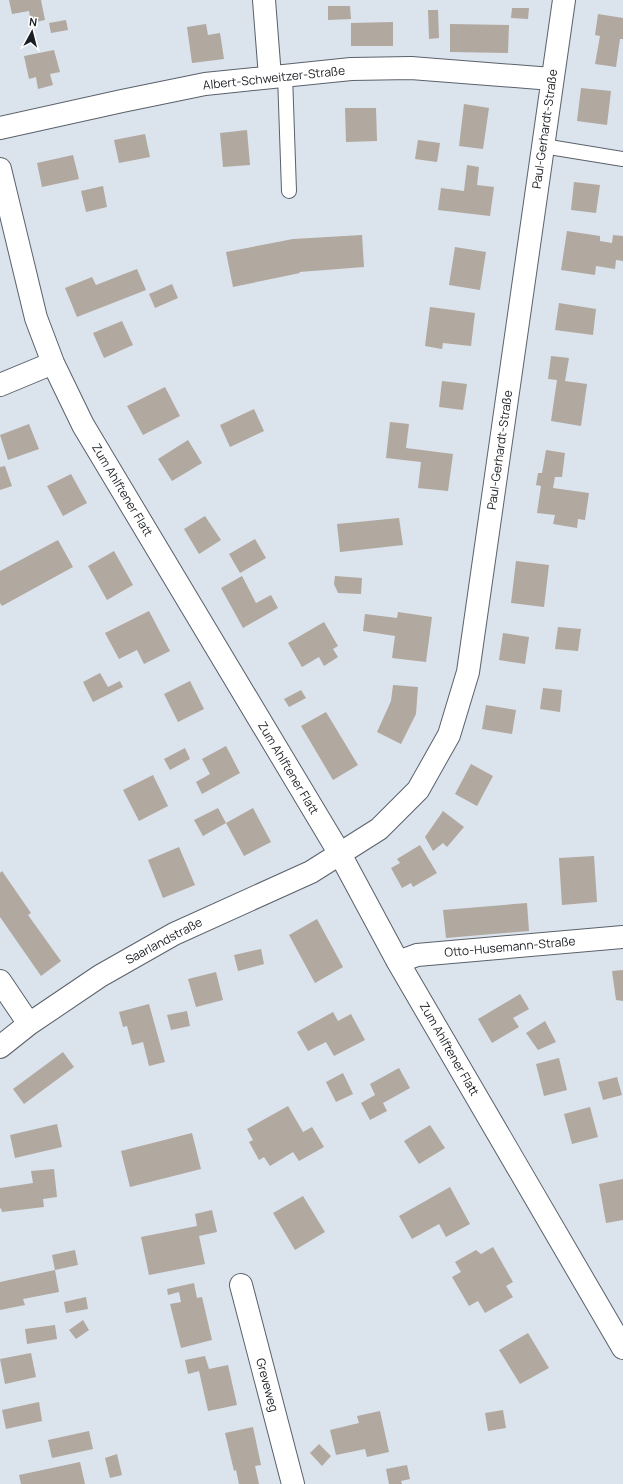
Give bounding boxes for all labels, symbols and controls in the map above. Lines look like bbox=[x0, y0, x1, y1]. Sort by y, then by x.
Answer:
north arrow bbox=[12, 12, 52, 52]
text: N bbox=[28, 14, 38, 30]
street label: Albert-Schweitzer-Straße bbox=[202, 62, 346, 93]
street label: Paul-Gerhardt-Straße bbox=[528, 68, 561, 190]
street label: Paul-Gerhardt-Straße bbox=[483, 389, 516, 511]
street label: Zum Ahlftener Flatt bbox=[88, 440, 157, 539]
street label: Zum Ahlftener Flatt bbox=[254, 718, 323, 817]
street label: Saarlandstraße bbox=[122, 913, 205, 968]
street label: Otto-Husemann-Straße bbox=[444, 932, 576, 961]
street label: Zum Ahlftener Flatt bbox=[416, 999, 483, 1099]
street label: Greveweg bbox=[252, 1356, 283, 1414]

